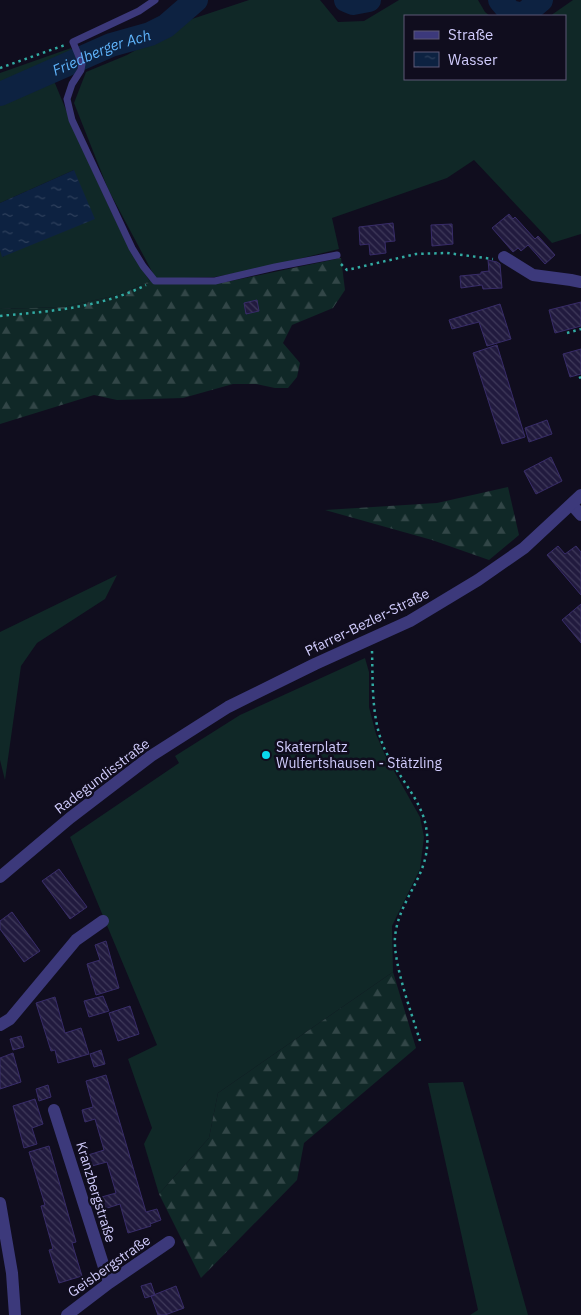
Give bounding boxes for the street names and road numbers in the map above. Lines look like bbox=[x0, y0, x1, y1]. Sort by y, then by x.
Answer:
street label: Pfarrer-Bezler-Straße bbox=[302, 584, 432, 660]
street label: Radegundisstraße bbox=[51, 734, 153, 818]
street label: Kranzbergstraße bbox=[72, 1139, 120, 1245]
street label: Geisbergstraße bbox=[64, 1231, 154, 1301]

